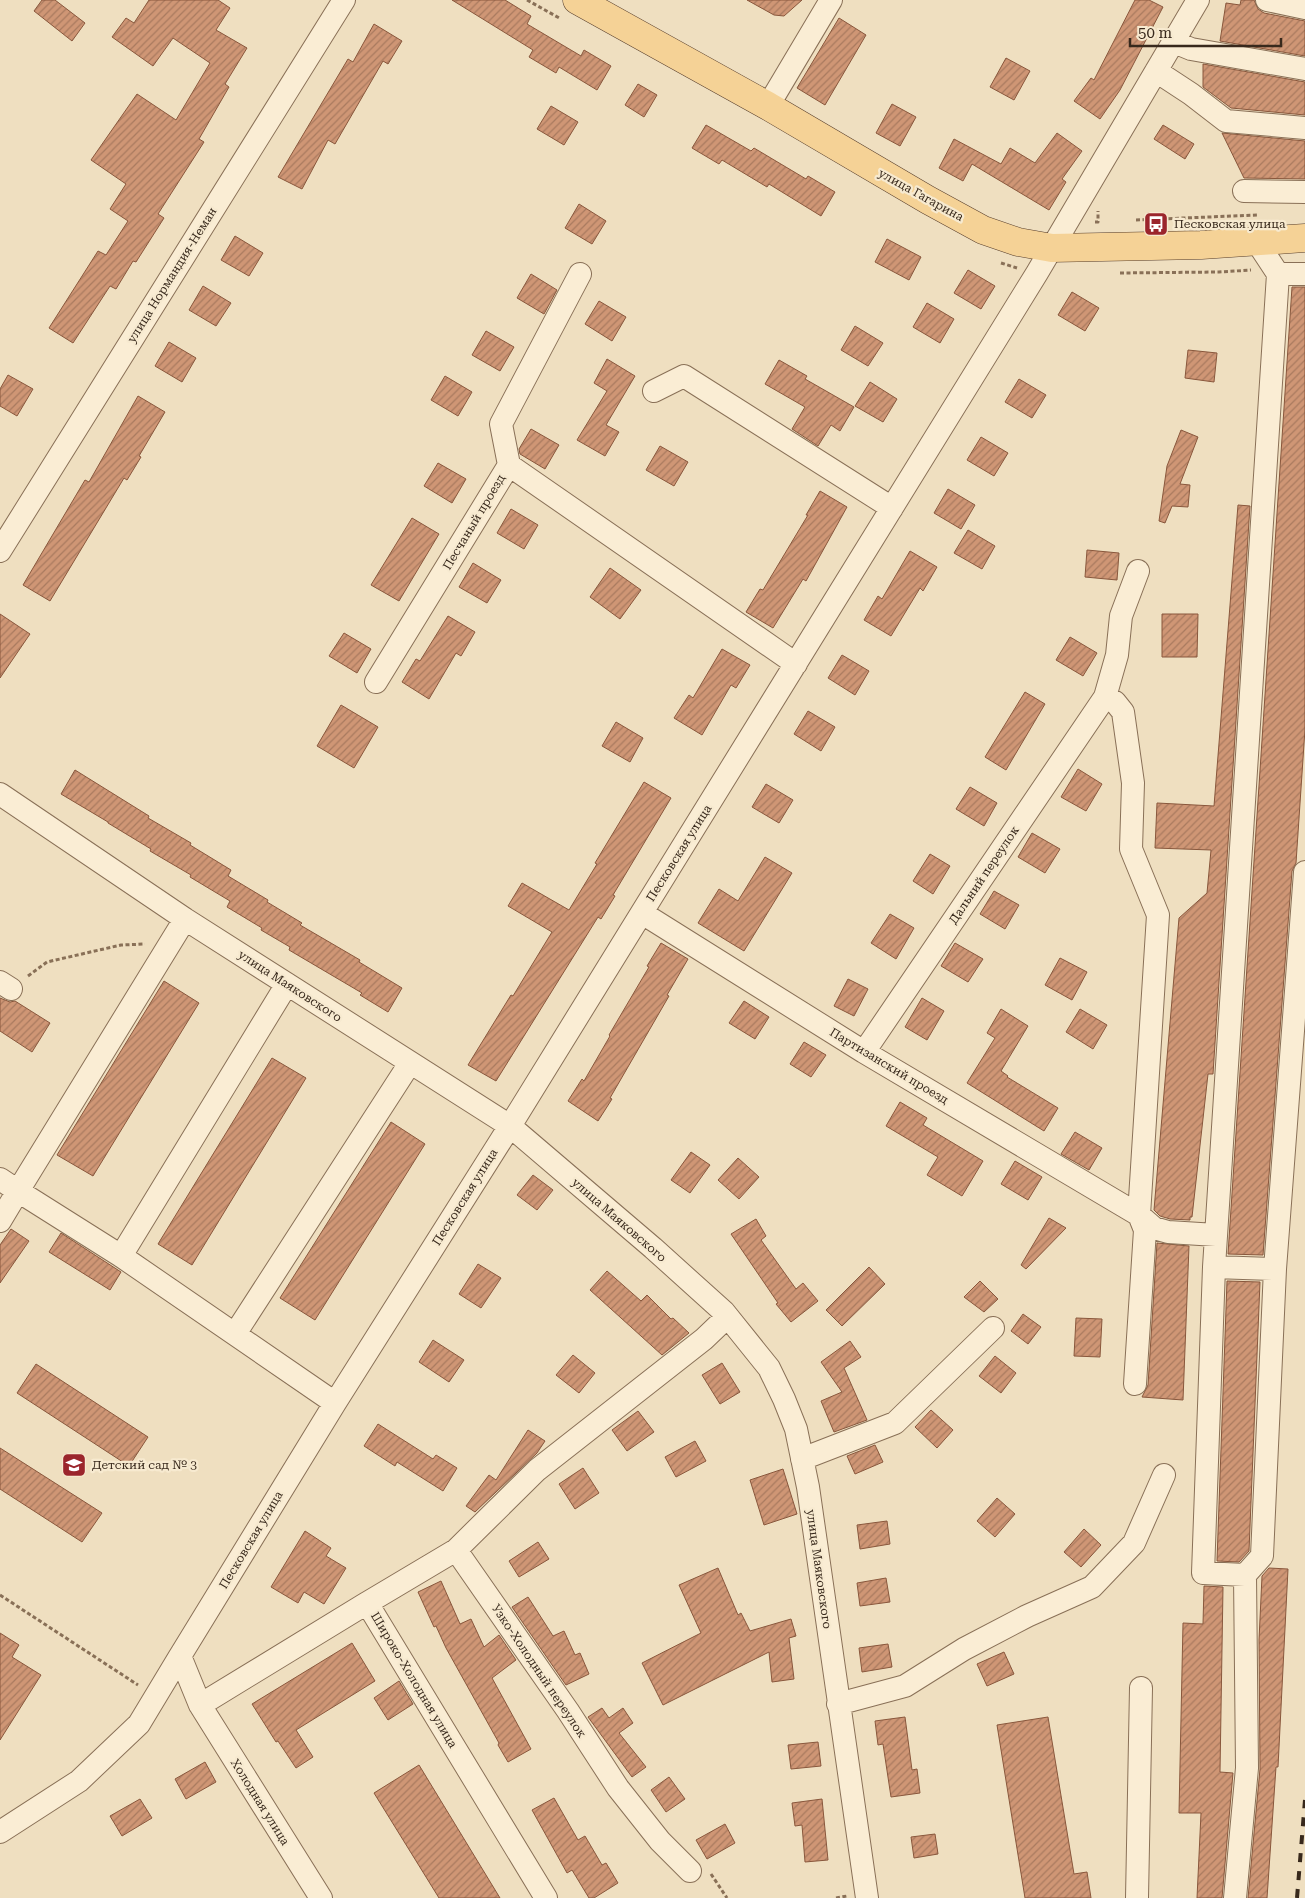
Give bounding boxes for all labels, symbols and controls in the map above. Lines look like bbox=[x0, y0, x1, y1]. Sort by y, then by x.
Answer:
scale bar bbox=[1130, 15, 1281, 47]
text: 50 m bbox=[1138, 24, 1173, 42]
street label: улица Гагарина bbox=[876, 166, 966, 224]
street label: улица Нормандия-Неман bbox=[124, 205, 220, 345]
bus stop icon: Песковская улица bbox=[1143, 211, 1169, 237]
place label: Песковская улица bbox=[1174, 217, 1286, 231]
street label: Песчаный проезд bbox=[440, 471, 508, 572]
street label: Песковская улица bbox=[644, 802, 715, 904]
street label: Дальний переулок bbox=[946, 823, 1022, 927]
street label: улица Маяковского bbox=[236, 947, 344, 1025]
street label: Партизанский проезд bbox=[827, 1025, 951, 1107]
street label: Песковская улица bbox=[430, 1146, 501, 1248]
street label: улица Маяковского bbox=[569, 1175, 669, 1265]
school or university icon: Детский сад № 3 bbox=[61, 1452, 87, 1478]
place label: Детский сад № 3 bbox=[92, 1458, 197, 1472]
street label: Песковская улица bbox=[216, 1488, 286, 1591]
street label: улица Маяковского bbox=[804, 1508, 834, 1630]
street label: Узко-Холодный переулок bbox=[489, 1602, 589, 1741]
street label: Широко-Холодная улица bbox=[368, 1610, 460, 1751]
street label: Холодная улица bbox=[228, 1756, 293, 1848]

